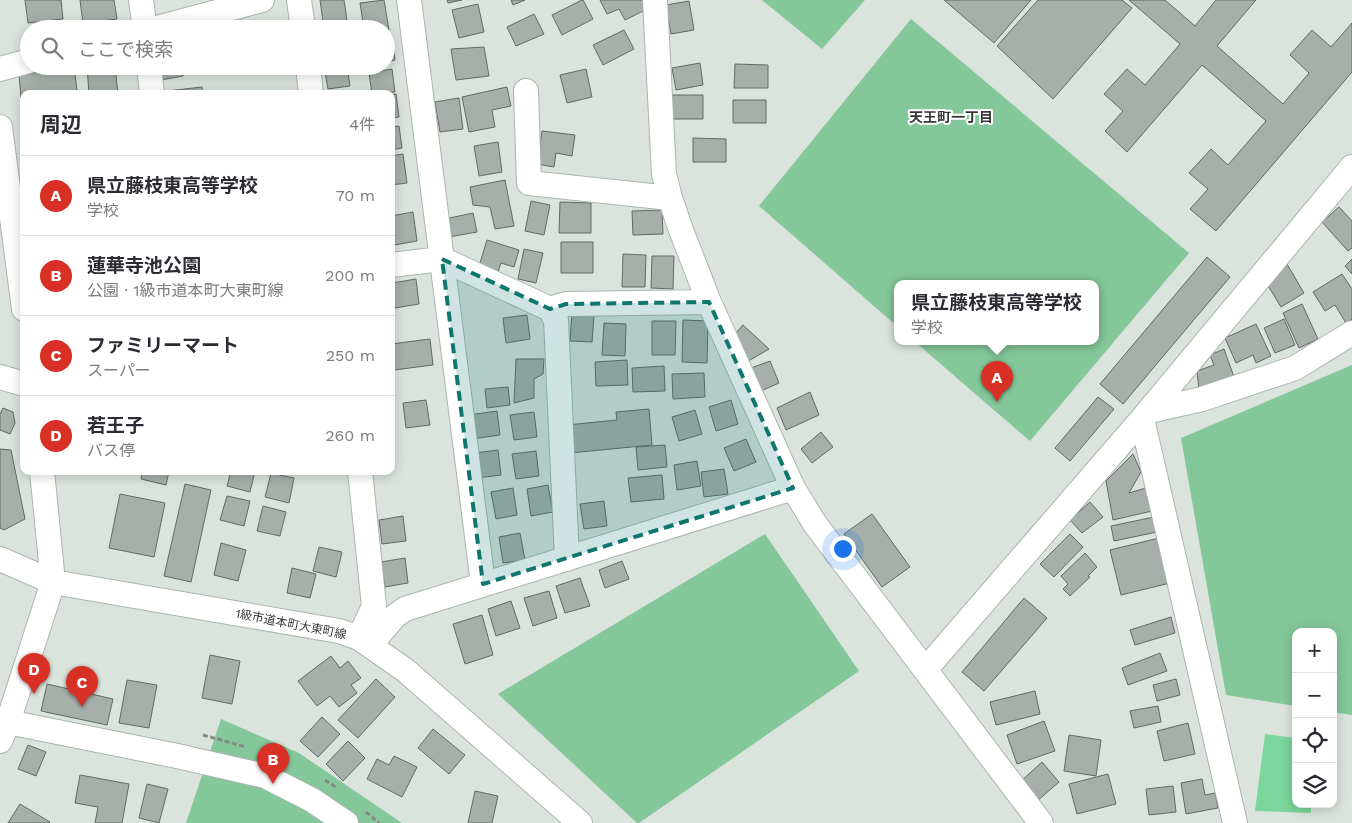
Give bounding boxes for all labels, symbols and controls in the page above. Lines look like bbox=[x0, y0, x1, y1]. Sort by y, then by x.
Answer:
search box bbox=[20, 20, 395, 75]
icon: search bbox=[38, 34, 66, 62]
text: ここで検索 bbox=[78, 38, 173, 61]
district label: 天王町一丁目 bbox=[909, 109, 993, 125]
text: 周辺 bbox=[40, 112, 82, 137]
text: 4件 bbox=[349, 115, 375, 134]
text: 県立藤枝東高等学校 bbox=[87, 174, 258, 197]
text: A bbox=[51, 186, 61, 205]
text: 70 m bbox=[336, 186, 375, 205]
text: 学校 bbox=[87, 201, 119, 220]
text: 蓮華寺池公園 bbox=[87, 254, 201, 277]
text: B bbox=[51, 266, 61, 285]
text: 200 m bbox=[325, 266, 375, 285]
popup bbox=[894, 280, 1099, 345]
text: 公園 · 1級市道本町大東町線 bbox=[87, 281, 283, 300]
text: 県立藤枝東高等学校 bbox=[911, 291, 1082, 314]
text: 学校 bbox=[911, 318, 943, 337]
text: ファミリーマート bbox=[87, 334, 239, 357]
text: C bbox=[51, 346, 61, 365]
text: 250 m bbox=[326, 346, 375, 365]
text: スーパー bbox=[87, 361, 151, 380]
pin: A bbox=[981, 361, 1013, 402]
text: 若王子 bbox=[87, 414, 144, 437]
text: D bbox=[50, 426, 62, 445]
text: 260 m bbox=[325, 426, 375, 445]
text: バス停 bbox=[87, 441, 135, 460]
your location bbox=[830, 536, 856, 562]
street label: 1級市道本町大東町線 bbox=[234, 606, 348, 642]
map controls bbox=[1292, 628, 1337, 808]
button: + bbox=[1292, 628, 1337, 673]
pin: D bbox=[18, 653, 50, 694]
pin: C bbox=[66, 666, 98, 707]
button: − bbox=[1292, 673, 1337, 718]
button: locate bbox=[1292, 718, 1337, 763]
pin: B bbox=[257, 743, 289, 784]
button: layers bbox=[1292, 763, 1337, 808]

